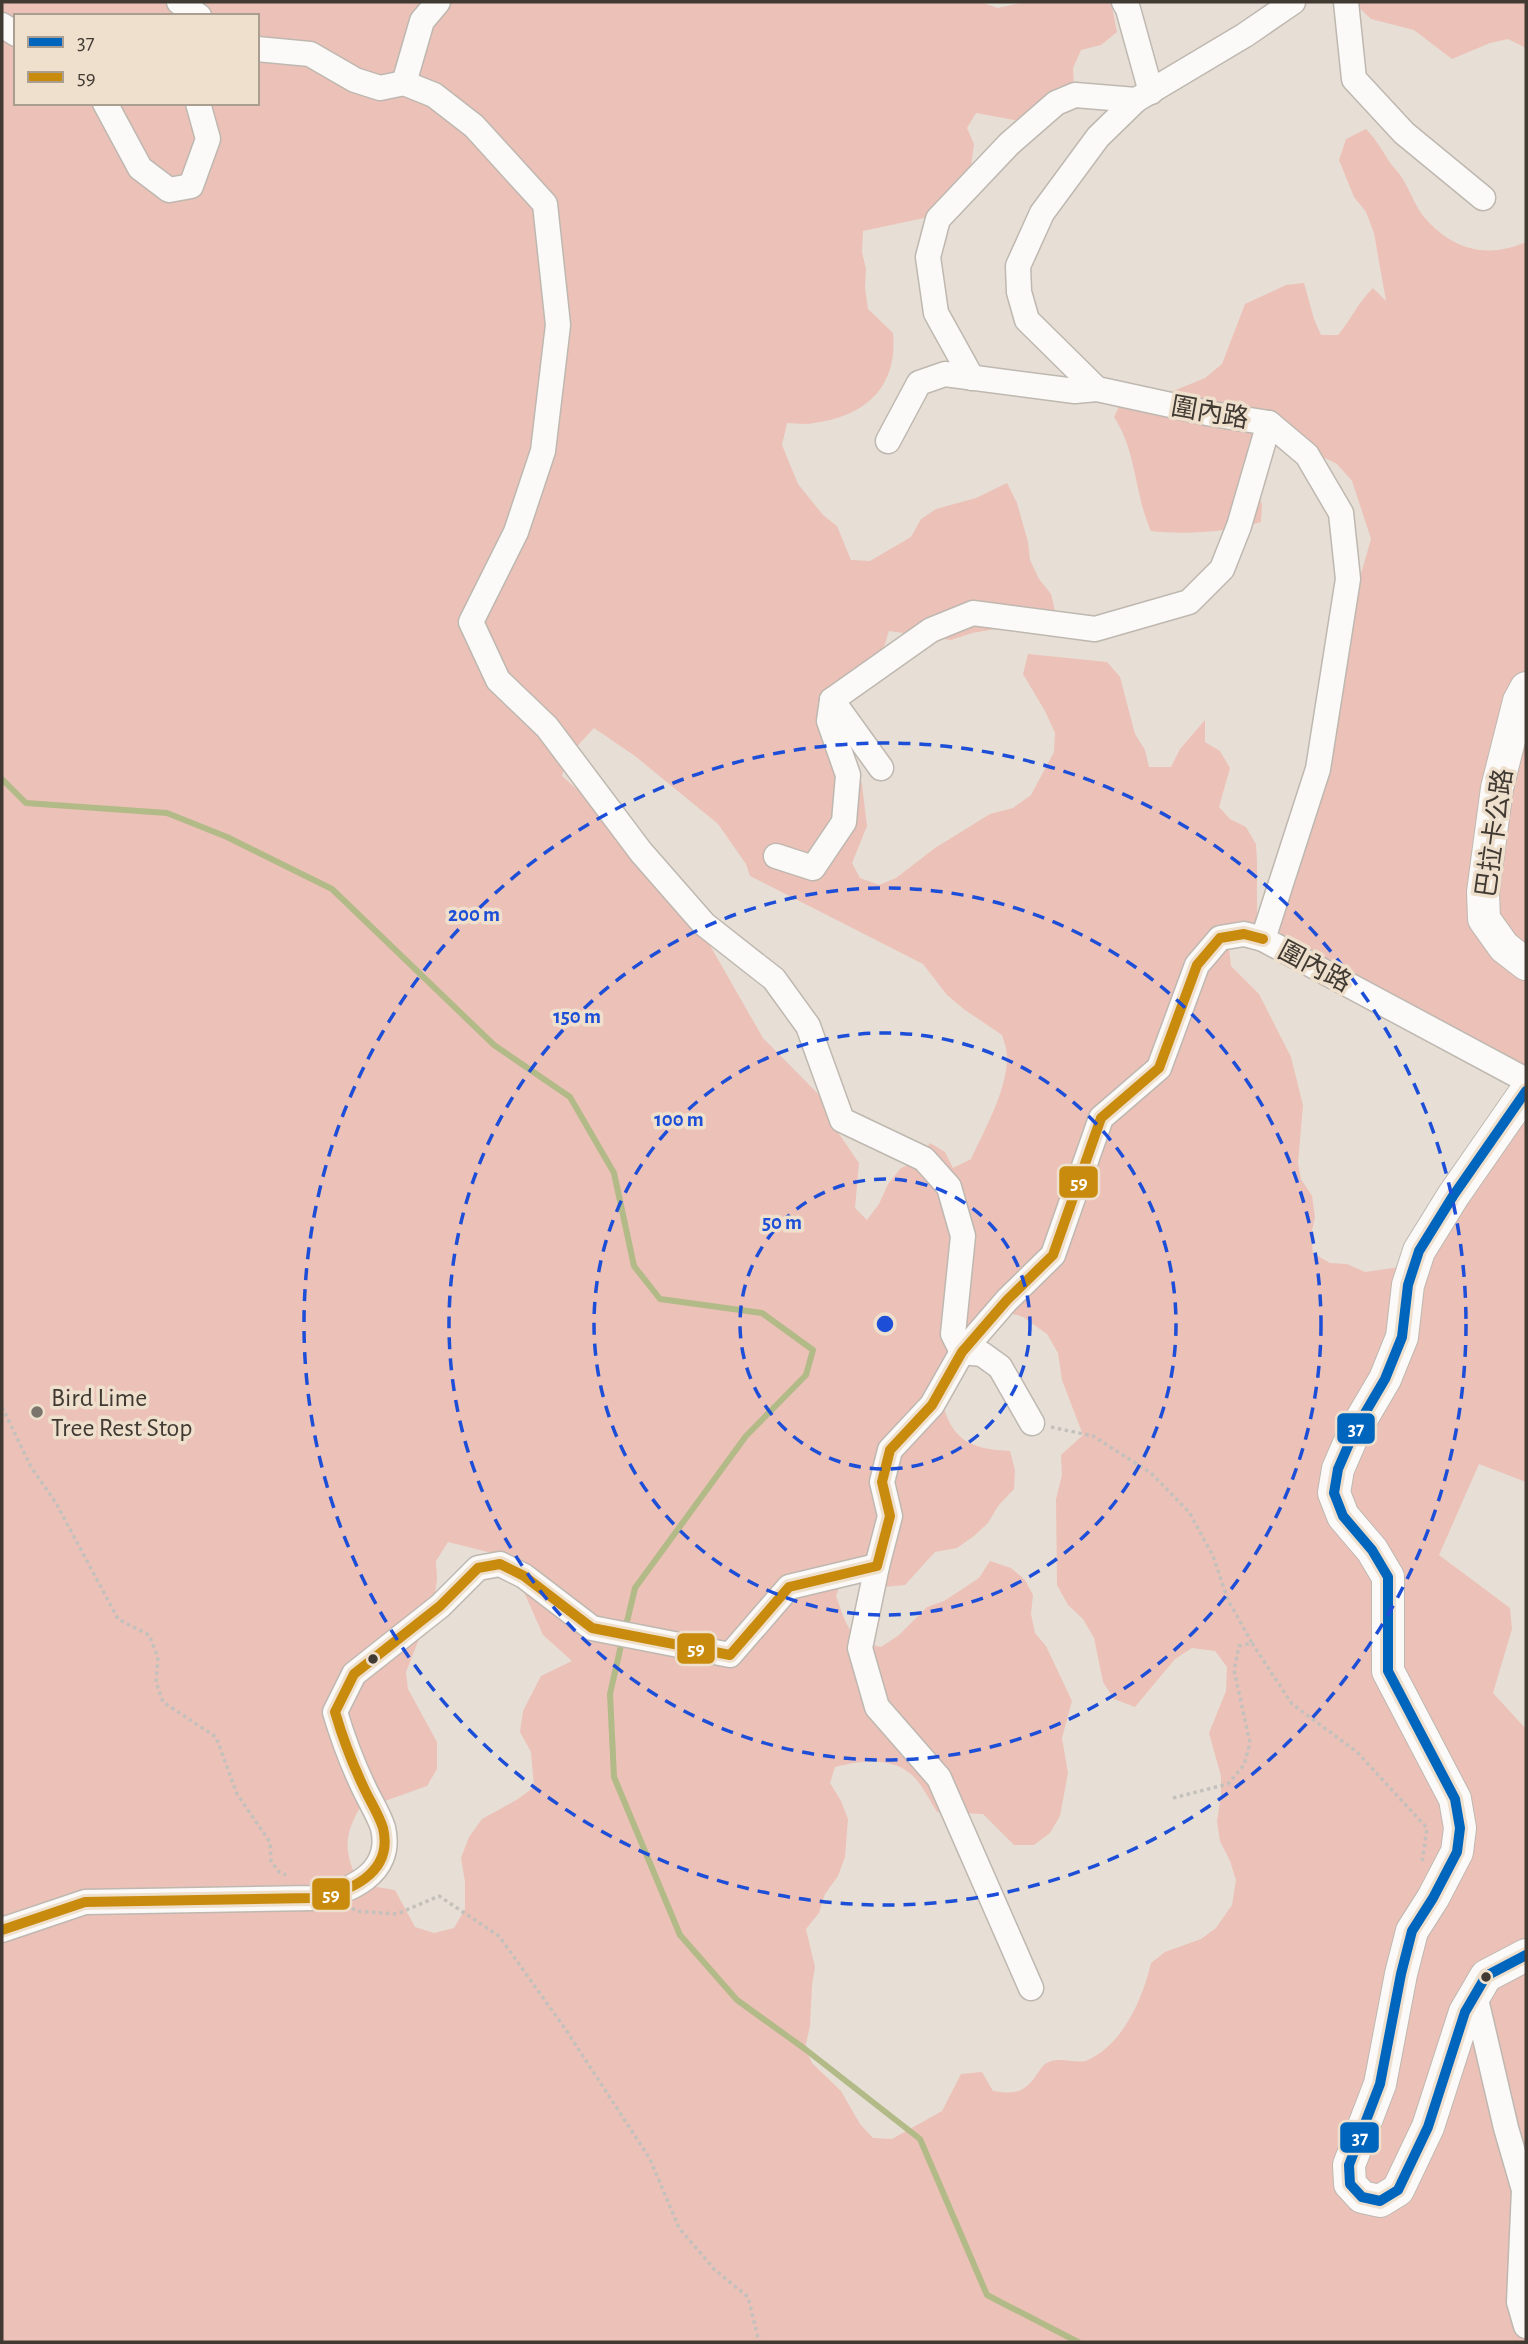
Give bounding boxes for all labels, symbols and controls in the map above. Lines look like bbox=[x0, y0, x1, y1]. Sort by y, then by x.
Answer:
legend bbox=[14, 14, 259, 105]
text: 37 bbox=[77, 32, 95, 53]
text: 59 bbox=[77, 67, 96, 88]
street label: 圍內路 bbox=[1169, 392, 1251, 433]
street label: 巴拉卡公路 bbox=[1471, 767, 1517, 899]
text: 200 m bbox=[448, 904, 500, 925]
street label: 圍內路 bbox=[1274, 936, 1356, 997]
text: 150 m bbox=[553, 1006, 601, 1027]
text: 100 m bbox=[654, 1109, 704, 1130]
line badge: 59 bbox=[1058, 1165, 1099, 1199]
text: 59 bbox=[1070, 1174, 1088, 1193]
text: 50 m bbox=[762, 1212, 802, 1233]
centre of rings bbox=[873, 1312, 897, 1336]
place label: Bird Lime Tree Rest Stop bbox=[51, 1385, 193, 1441]
marker: Bird Lime Tree Rest Stop bbox=[29, 1404, 45, 1420]
line badge: 37 bbox=[1336, 1412, 1376, 1445]
text: 37 bbox=[1348, 1420, 1364, 1439]
line badge: 59 bbox=[676, 1632, 716, 1665]
text: 59 bbox=[687, 1640, 705, 1659]
unlabelled marker bbox=[366, 1652, 380, 1666]
line badge: 59 bbox=[311, 1877, 351, 1911]
text: 59 bbox=[322, 1886, 340, 1905]
unlabelled marker bbox=[1479, 1970, 1493, 1984]
line badge: 37 bbox=[1339, 2121, 1380, 2154]
text: 37 bbox=[1352, 2129, 1368, 2148]

